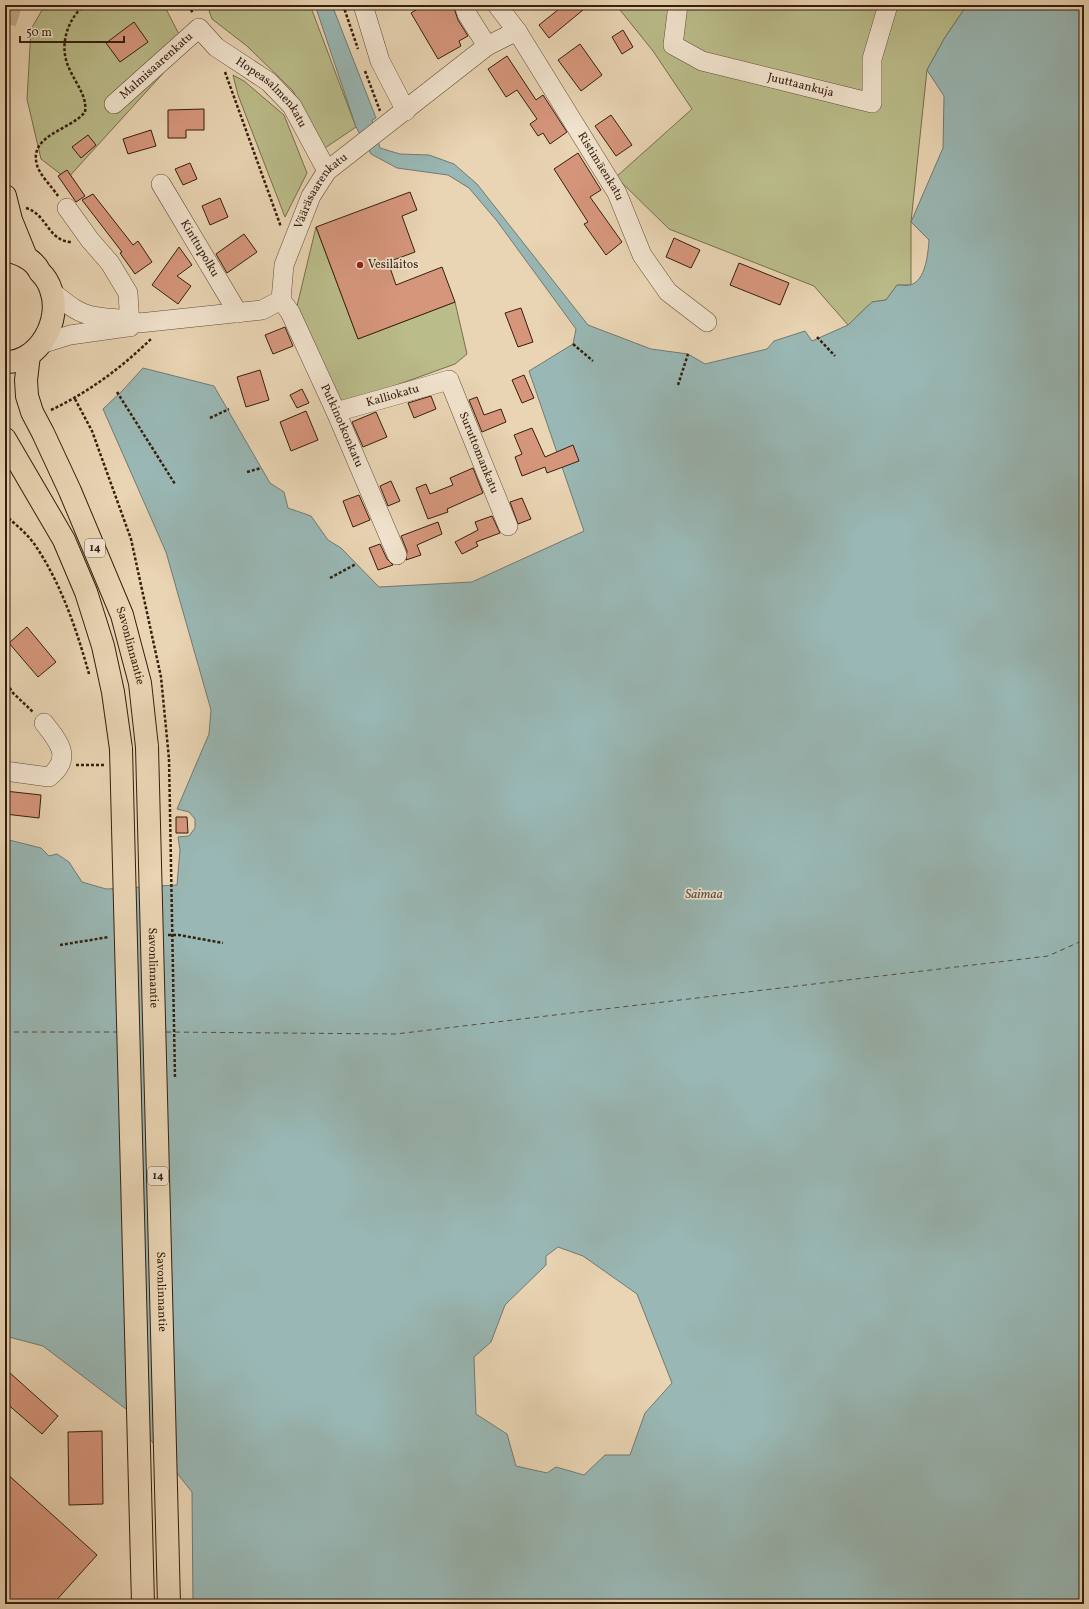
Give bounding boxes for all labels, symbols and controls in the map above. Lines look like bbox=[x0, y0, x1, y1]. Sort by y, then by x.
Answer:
scale bar bbox=[20, 18, 124, 44]
text: 50 m bbox=[26, 25, 52, 41]
street label: Malmisaarenkatu bbox=[116, 29, 197, 103]
street label: Hopeasalmenkatu bbox=[232, 54, 310, 131]
street label: Juuttaankuja bbox=[766, 69, 835, 101]
street label: Ristimäenkatu bbox=[573, 129, 627, 203]
street label: Vääräsaarenkatu bbox=[291, 150, 351, 231]
street label: Kinttupolku bbox=[176, 217, 223, 280]
place label: Vesilaitos bbox=[368, 257, 418, 273]
marker: Vesilaitos bbox=[355, 260, 365, 270]
street label: Kalliokatu bbox=[364, 381, 421, 411]
street label: Putkinotkonkatu bbox=[316, 382, 367, 470]
street label: Suruttomankatu bbox=[455, 410, 502, 496]
road number: 14 bbox=[85, 539, 105, 557]
street label: Savonlinnantie bbox=[111, 604, 148, 687]
water label: Saimaa bbox=[685, 886, 723, 904]
street label: Savonlinnantie bbox=[144, 928, 162, 1009]
road number: 14 bbox=[148, 1167, 168, 1185]
street label: Savonlinnantie bbox=[152, 1251, 170, 1332]

